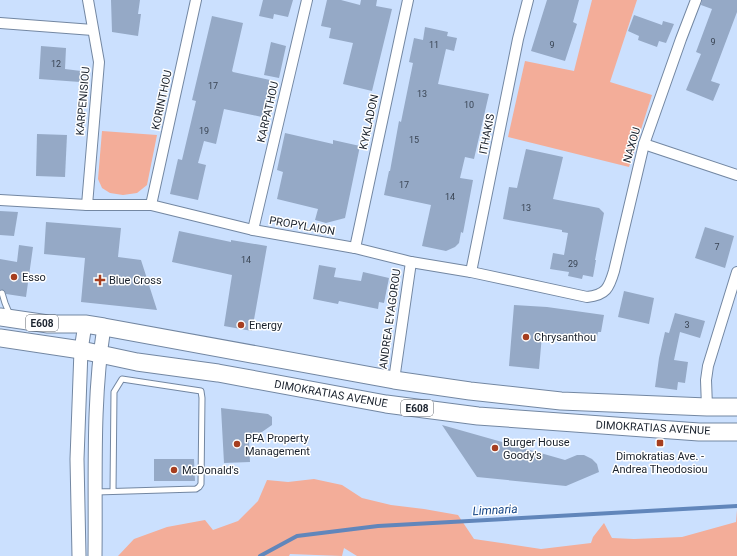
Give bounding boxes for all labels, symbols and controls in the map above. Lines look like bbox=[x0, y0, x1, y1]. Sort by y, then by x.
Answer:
house number: 9 bbox=[710, 37, 716, 47]
house number: 11 bbox=[429, 40, 439, 50]
house number: 9 bbox=[549, 40, 555, 50]
house number: 12 bbox=[51, 59, 61, 69]
street label: KARPENISIOU bbox=[74, 66, 92, 136]
street label: KORINTHOU bbox=[149, 69, 175, 131]
street label: KARPATHOU bbox=[255, 80, 281, 144]
house number: 17 bbox=[208, 81, 218, 91]
house number: 13 bbox=[417, 89, 427, 99]
street label: KYKLADON bbox=[357, 93, 381, 151]
house number: 10 bbox=[464, 100, 474, 110]
street label: ITHAKIS bbox=[477, 112, 497, 155]
house number: 19 bbox=[199, 126, 209, 136]
street label: NAXOU bbox=[621, 126, 643, 164]
house number: 15 bbox=[409, 135, 419, 145]
house number: 17 bbox=[399, 180, 409, 190]
house number: 14 bbox=[445, 192, 455, 202]
house number: 13 bbox=[521, 203, 531, 213]
street label: PROPYLAION bbox=[268, 214, 336, 238]
house number: 7 bbox=[714, 242, 720, 252]
house number: 14 bbox=[241, 255, 251, 265]
house number: 29 bbox=[568, 259, 578, 269]
street label: ANDREA EYAGOROU bbox=[377, 268, 403, 370]
place label: Esso bbox=[22, 271, 46, 284]
marker: Esso bbox=[9, 272, 19, 282]
marker: Blue Cross bbox=[94, 274, 106, 286]
place label: Blue Cross bbox=[109, 274, 162, 287]
road number: E608 bbox=[26, 315, 58, 331]
place label: Energy bbox=[249, 319, 283, 332]
marker: Energy bbox=[236, 320, 246, 330]
house number: 3 bbox=[684, 320, 690, 330]
place label: Chrysanthou bbox=[534, 331, 596, 344]
marker: Chrysanthou bbox=[521, 332, 531, 342]
street label: DIMOKRATIAS AVENUE bbox=[273, 378, 389, 410]
road number: E608 bbox=[401, 400, 433, 416]
street label: DIMOKRATIAS AVENUE bbox=[595, 419, 711, 437]
place label: PFA Property Management bbox=[245, 432, 310, 458]
place label: Burger House Goody's bbox=[503, 436, 570, 462]
marker: Dimokratias Ave. - Andrea Theodosiou bbox=[655, 438, 665, 448]
marker: PFA Property Management bbox=[232, 439, 242, 449]
marker: Burger House Goody's bbox=[490, 443, 500, 453]
place label: Dimokratias Ave. - Andrea Theodosiou bbox=[612, 450, 708, 476]
place label: McDonald's bbox=[182, 464, 239, 477]
marker: McDonald's bbox=[169, 465, 179, 475]
water label: Limnaria bbox=[472, 502, 518, 518]

